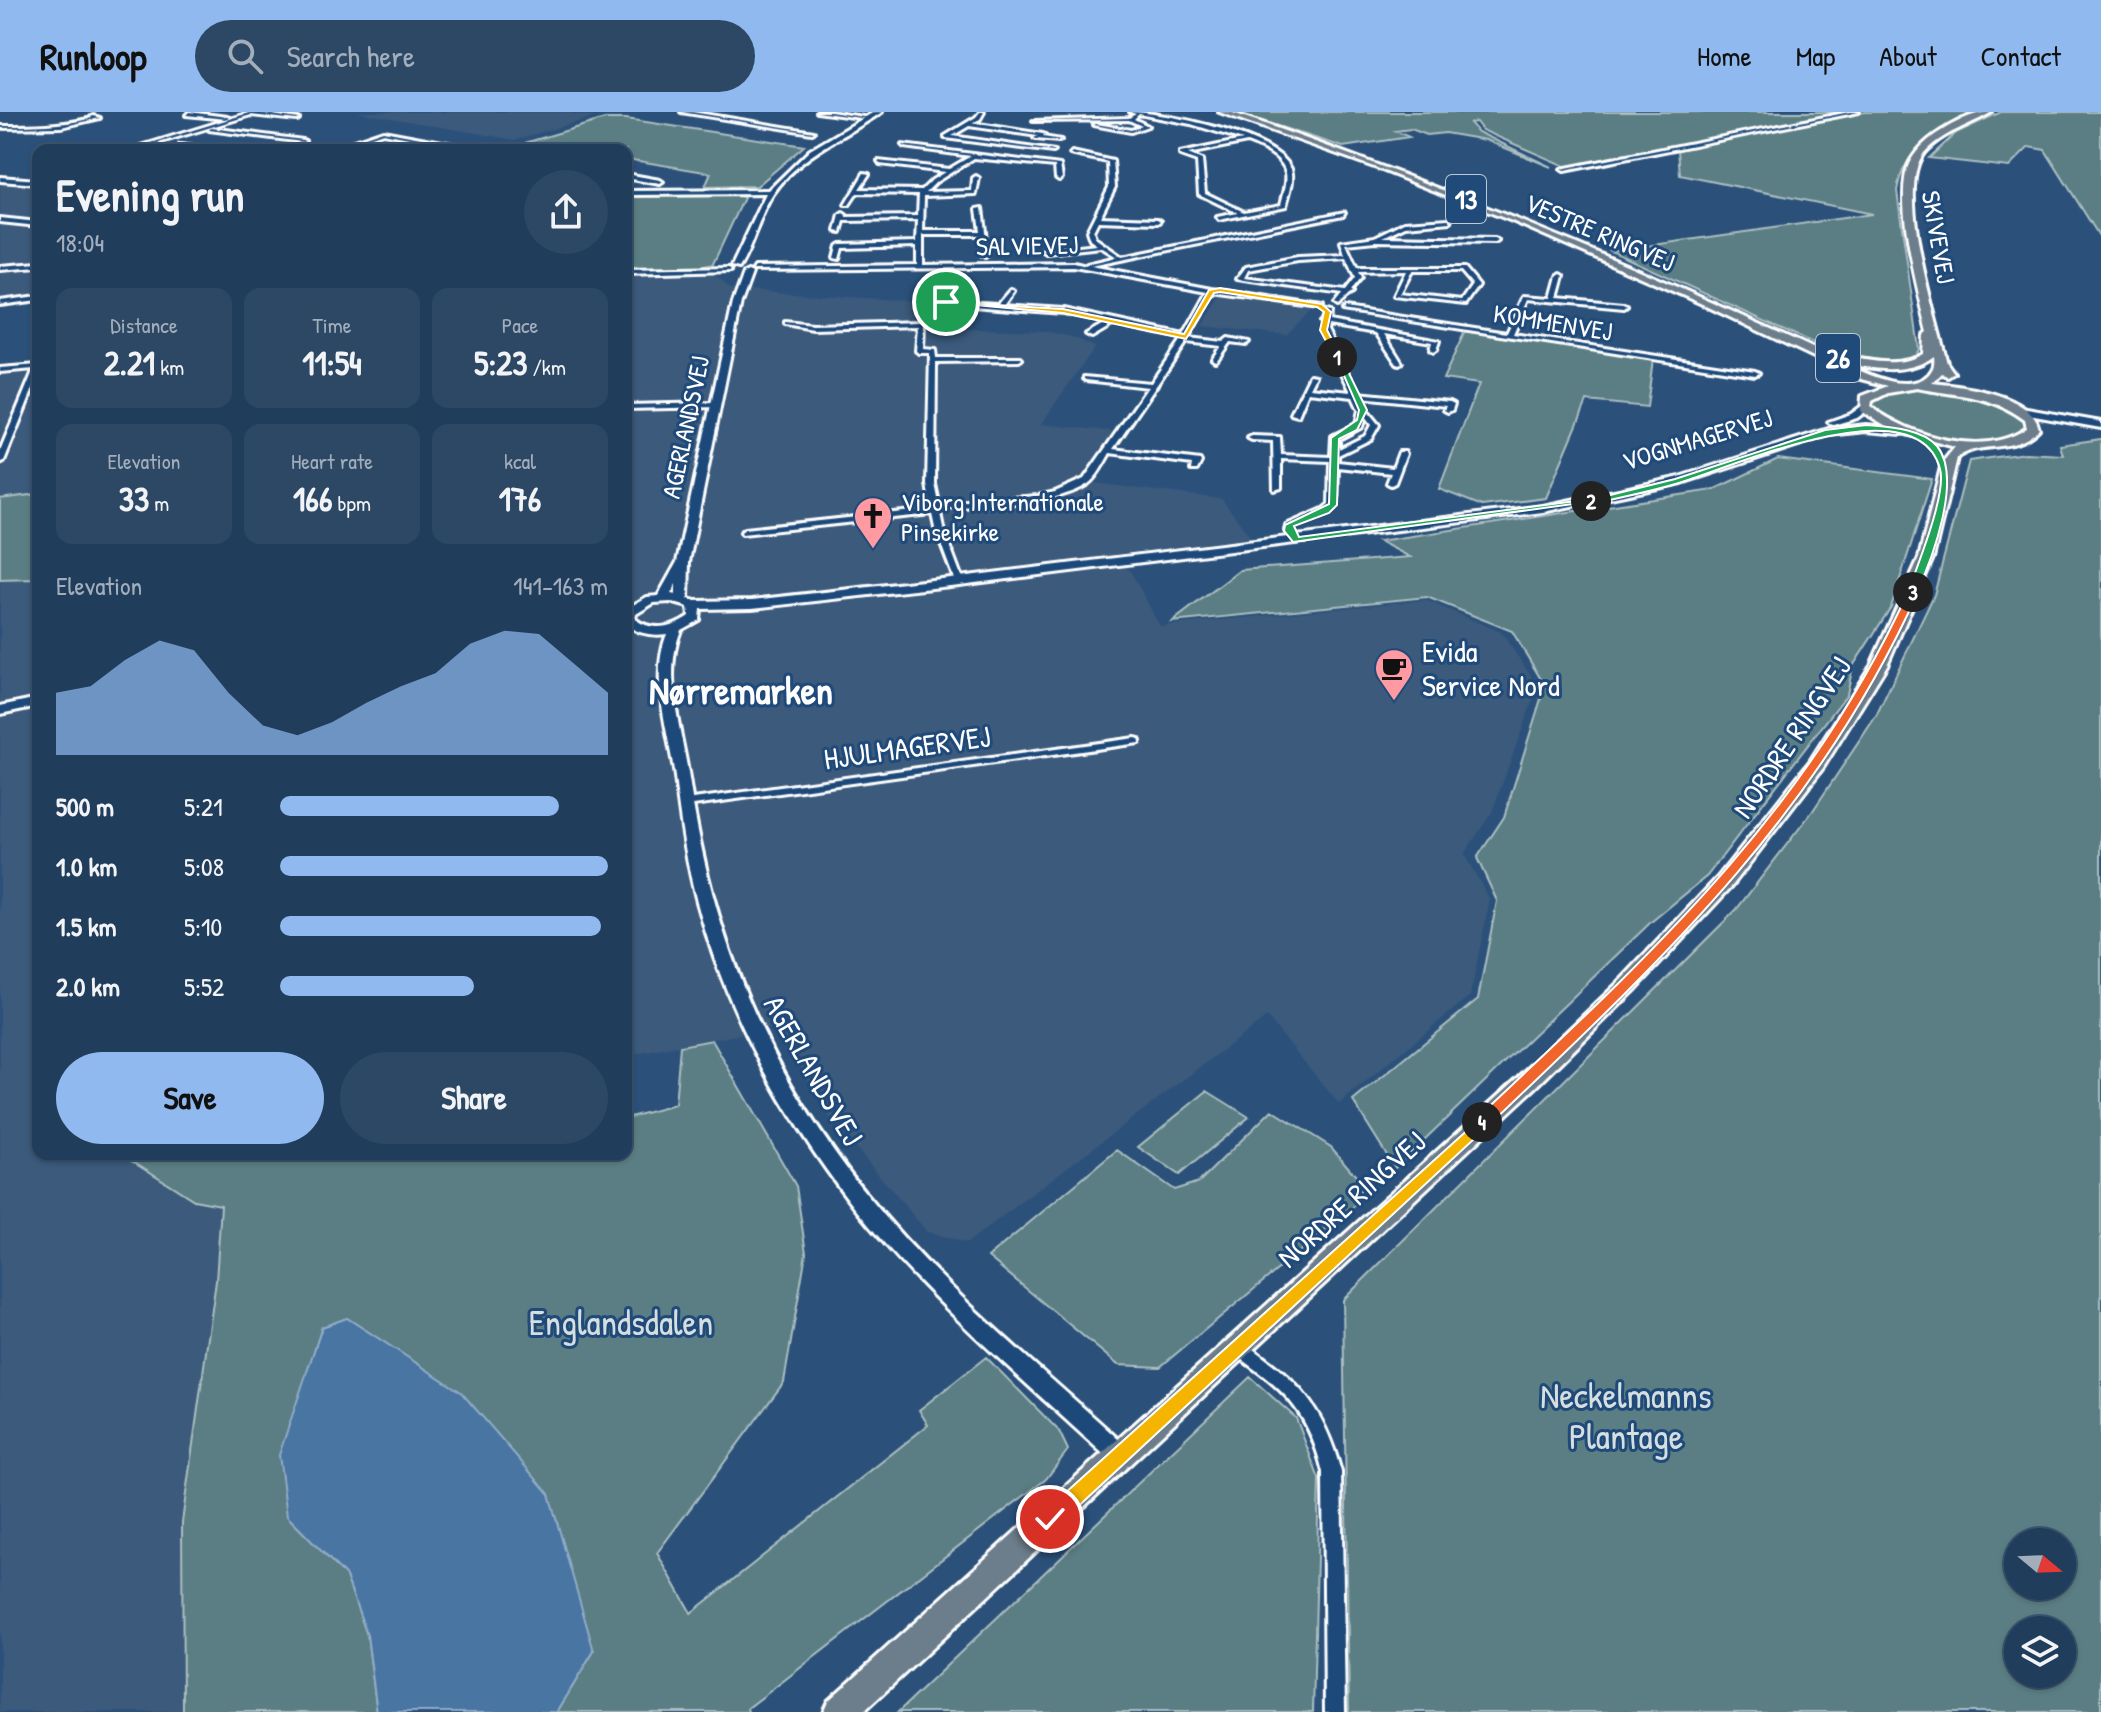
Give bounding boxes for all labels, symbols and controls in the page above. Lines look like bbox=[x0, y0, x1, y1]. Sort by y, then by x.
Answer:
search box bbox=[195, 20, 755, 92]
text: Runloop bbox=[40, 30, 147, 82]
icon: search bbox=[223, 34, 267, 78]
text: Search here bbox=[287, 36, 415, 76]
text: Home bbox=[1697, 37, 1752, 75]
text: Map bbox=[1796, 37, 1835, 75]
text: About bbox=[1879, 37, 1937, 75]
text: Contact bbox=[1981, 37, 2061, 75]
text: Evening run bbox=[56, 165, 244, 225]
button: share bbox=[524, 170, 608, 254]
road number: 13 bbox=[1446, 175, 1486, 223]
street label: VESTRE RINGVEJ bbox=[1520, 185, 1680, 279]
street label: SKIVEVEJ bbox=[1914, 188, 1964, 286]
text: 18:04 bbox=[56, 225, 104, 260]
street label: SALVIEVEJ bbox=[976, 227, 1078, 263]
pin bbox=[912, 268, 980, 336]
icon: arrive bbox=[924, 280, 968, 324]
street label: KOMMENVEJ bbox=[1491, 295, 1615, 349]
text: Distance bbox=[110, 310, 178, 340]
text: Time bbox=[313, 310, 351, 340]
text: Pace bbox=[502, 310, 538, 340]
road number: 26 bbox=[1816, 334, 1860, 382]
pin: 1 bbox=[1317, 337, 1357, 377]
text: 2.21 bbox=[104, 340, 155, 386]
text: 11:54 bbox=[302, 340, 362, 386]
text: 5:23 bbox=[474, 340, 527, 386]
text: 1 bbox=[1333, 342, 1341, 372]
text: km bbox=[155, 352, 184, 382]
text: /km bbox=[527, 352, 566, 382]
street label: AGERLANDSVEJ bbox=[653, 353, 717, 501]
street label: VOGNMAGERVEJ bbox=[1618, 400, 1776, 478]
text: Elevation bbox=[107, 446, 181, 476]
text: Heart rate bbox=[291, 446, 373, 476]
text: kcal bbox=[504, 446, 536, 476]
text: 33 bbox=[119, 476, 149, 522]
text: 166 bbox=[293, 476, 332, 522]
text: 176 bbox=[499, 476, 541, 522]
pin: 2 bbox=[1571, 481, 1611, 521]
place label: Viborg Internationale Pinsekirke bbox=[901, 484, 1104, 549]
text: 2 bbox=[1586, 486, 1596, 516]
text: m bbox=[149, 488, 169, 518]
text: bpm bbox=[332, 488, 371, 518]
church icon: Viborg Internationale Pinsekirke bbox=[852, 495, 894, 550]
text: Elevation bbox=[56, 568, 142, 603]
text: 141–163 m bbox=[513, 568, 608, 603]
pin: 3 bbox=[1893, 572, 1933, 612]
text: 3 bbox=[1908, 577, 1918, 607]
place label: Evida Service Nord bbox=[1422, 631, 1560, 705]
cafe icon: Evida Service Nord bbox=[1373, 647, 1415, 702]
street label: NORDRE RINGVEJ bbox=[1722, 648, 1860, 826]
district label: Nørremarken bbox=[649, 664, 833, 716]
street label: HJULMAGERVEJ bbox=[821, 716, 993, 778]
text: 500 m bbox=[56, 789, 114, 824]
text: 5:21 bbox=[184, 789, 223, 824]
text: 1.0 km bbox=[56, 849, 117, 884]
text: 5:08 bbox=[184, 849, 224, 884]
text: 1.5 km bbox=[56, 909, 116, 944]
text: 5:10 bbox=[184, 909, 222, 944]
text: 2.0 km bbox=[56, 969, 120, 1004]
text: 5:52 bbox=[184, 969, 224, 1004]
street label: AGERLANDSVEJ bbox=[755, 988, 873, 1152]
button: Save bbox=[56, 1052, 324, 1144]
button: Share bbox=[340, 1052, 608, 1144]
pin: 4 bbox=[1462, 1102, 1502, 1142]
text: 4 bbox=[1478, 1107, 1486, 1137]
street label: NORDRE RINGVEJ bbox=[1268, 1122, 1434, 1276]
park label: Englandsdalen bbox=[529, 1297, 713, 1346]
park label: Neckelmanns Plantage bbox=[1540, 1370, 1712, 1460]
pin bbox=[1016, 1485, 1084, 1553]
icon: check bbox=[1028, 1497, 1072, 1541]
north arrow bbox=[2004, 1528, 2076, 1600]
map controls bbox=[2004, 1528, 2076, 1688]
button: layers bbox=[2004, 1616, 2076, 1688]

